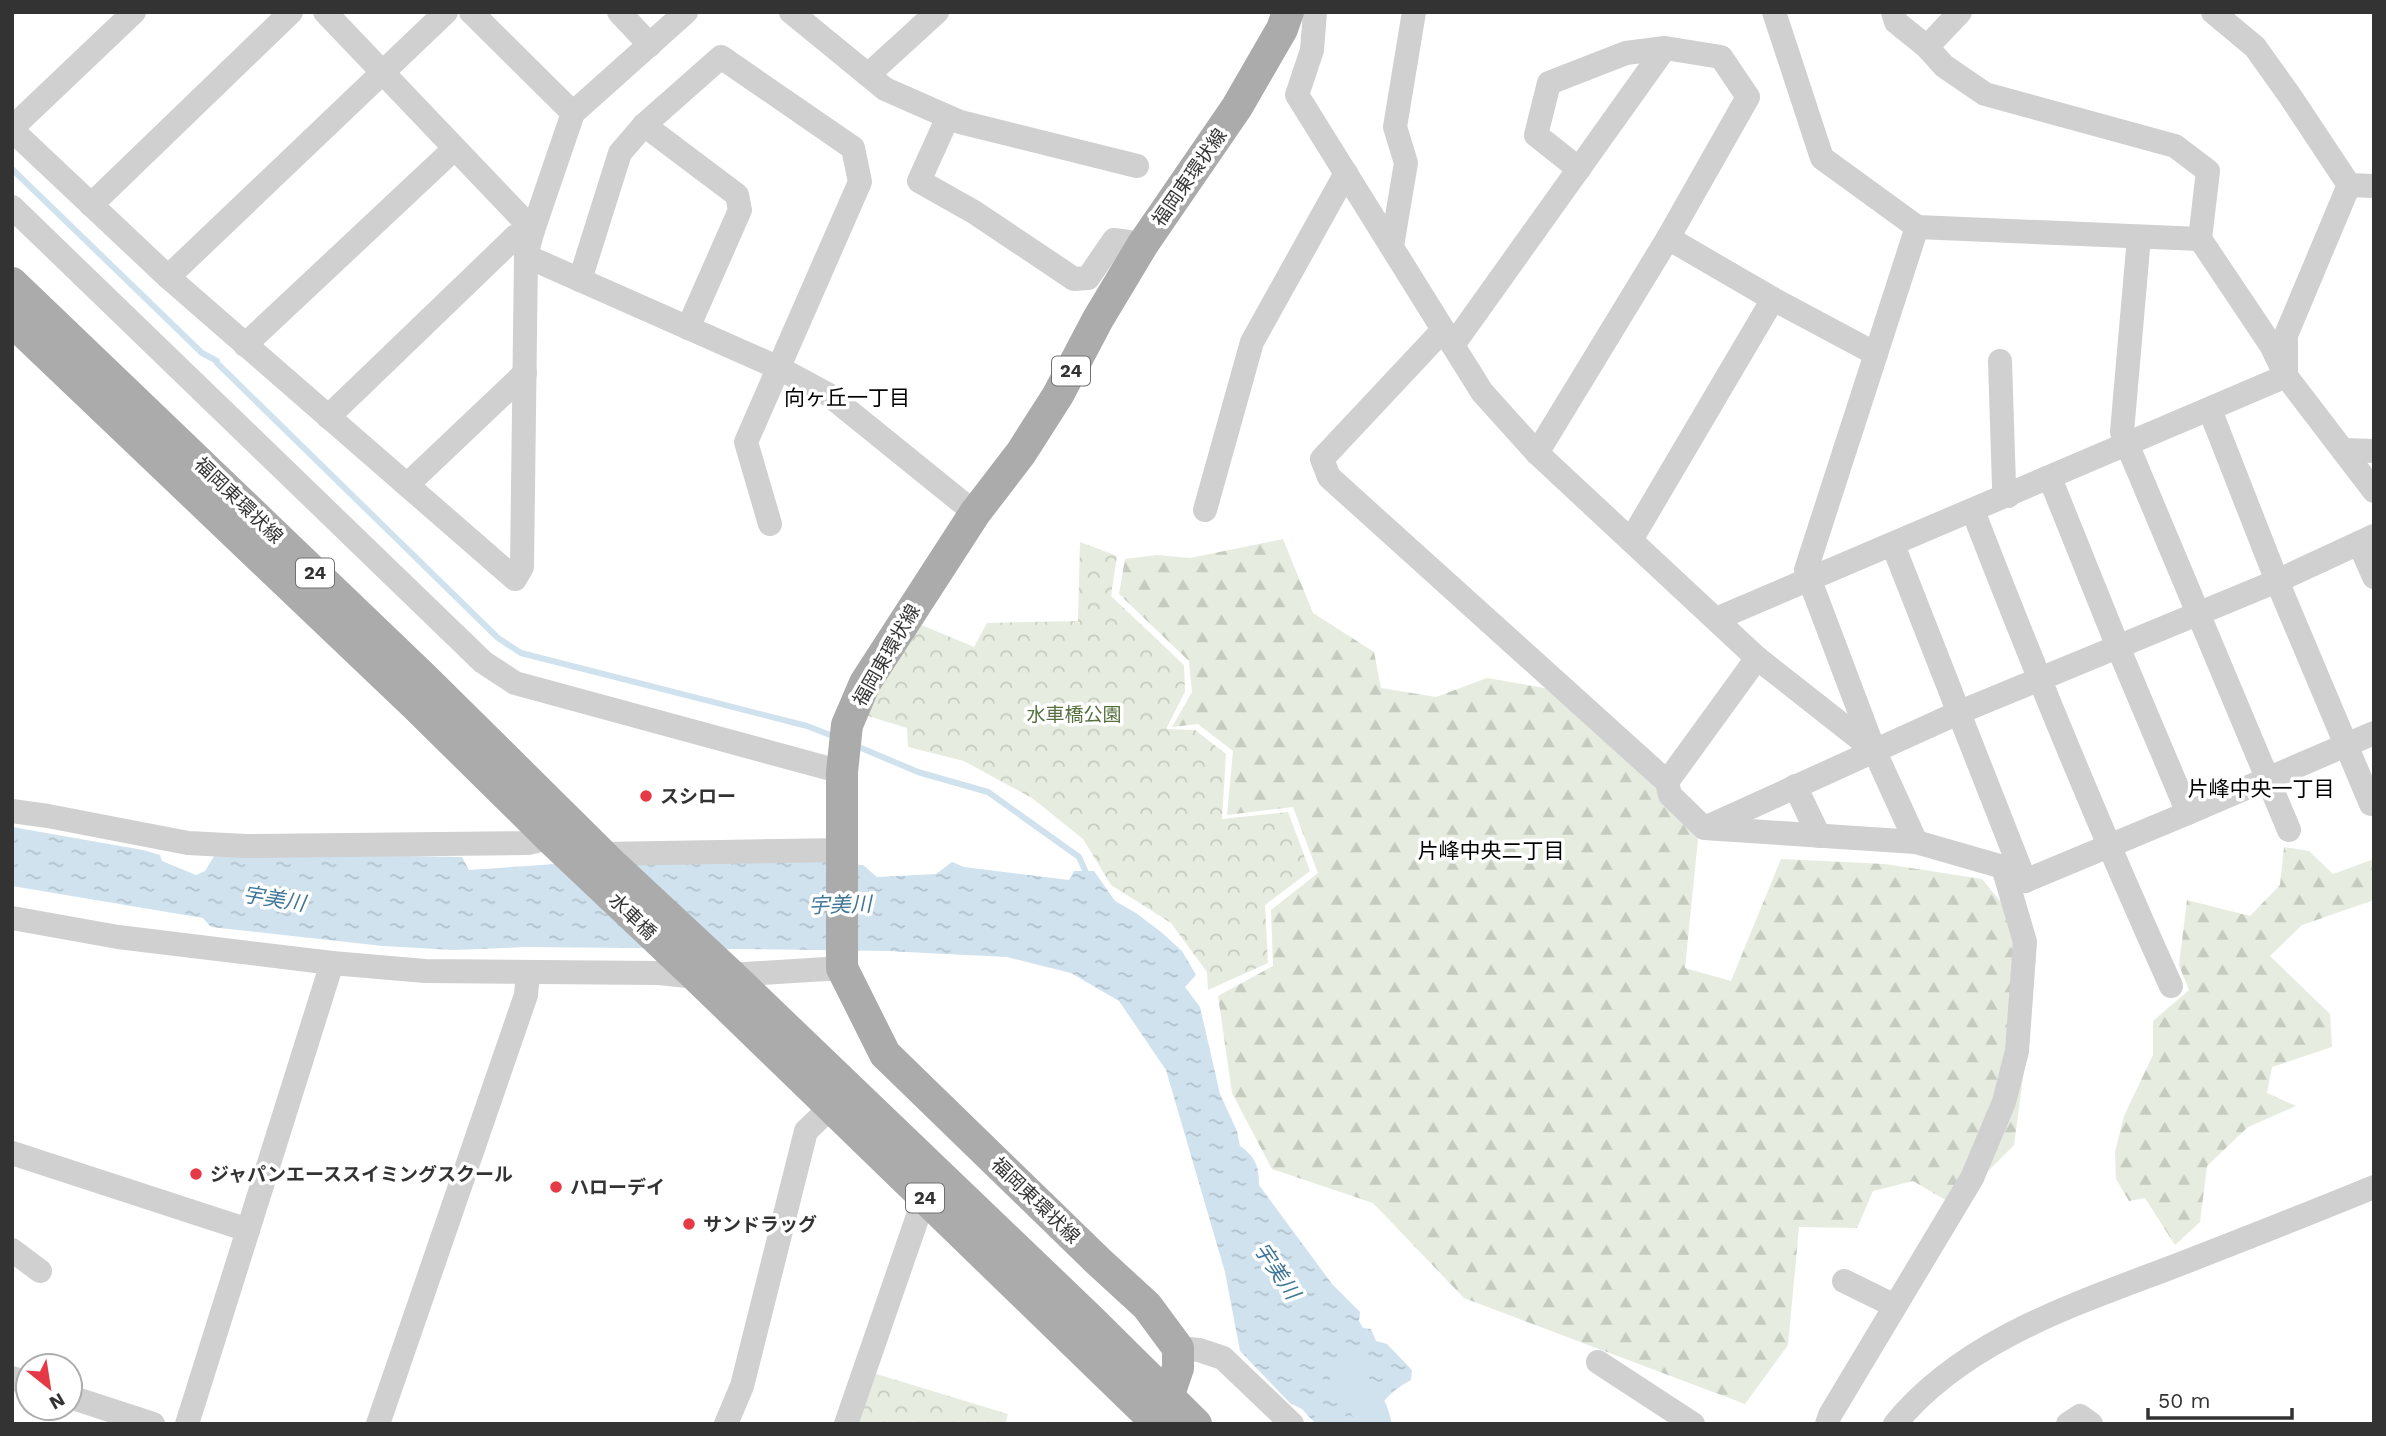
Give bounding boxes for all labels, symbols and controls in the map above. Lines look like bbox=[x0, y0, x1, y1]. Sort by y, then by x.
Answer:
street label: 福岡東環状線 bbox=[1147, 124, 1232, 231]
road number: 24 bbox=[1052, 356, 1090, 386]
district label: 向ヶ丘一丁目 bbox=[784, 385, 910, 410]
street label: 福岡東環状線 bbox=[190, 452, 288, 548]
road number: 24 bbox=[296, 558, 334, 588]
street label: 福岡東環状線 bbox=[848, 600, 925, 710]
park label: 水車橋公園 bbox=[1026, 703, 1122, 726]
district label: 片峰中央一丁目 bbox=[2188, 776, 2335, 801]
place label: スシロー bbox=[660, 785, 736, 808]
marker: スシロー bbox=[638, 788, 654, 804]
district label: 片峰中央二丁目 bbox=[1418, 838, 1565, 863]
water label: 宇美川 bbox=[241, 881, 309, 916]
street label: 水車橋 bbox=[604, 888, 661, 944]
water label: 宇美川 bbox=[808, 891, 874, 918]
street label: 福岡東環状線 bbox=[987, 1152, 1085, 1248]
place label: ジャパンエーススイミングスクール bbox=[210, 1163, 513, 1186]
marker: ジャパンエーススイミングスクール bbox=[188, 1166, 204, 1182]
place label: ハローデイ bbox=[570, 1176, 665, 1199]
marker: ハローデイ bbox=[548, 1179, 564, 1195]
road number: 24 bbox=[906, 1184, 944, 1212]
place label: サンドラッグ bbox=[703, 1213, 817, 1236]
marker: サンドラッグ bbox=[681, 1216, 697, 1232]
water label: 宇美川 bbox=[1249, 1238, 1307, 1305]
north arrow bbox=[14, 1352, 84, 1422]
scale bar bbox=[2148, 1376, 2292, 1420]
text: N bbox=[45, 1388, 69, 1415]
text: 50 m bbox=[2158, 1388, 2210, 1413]

